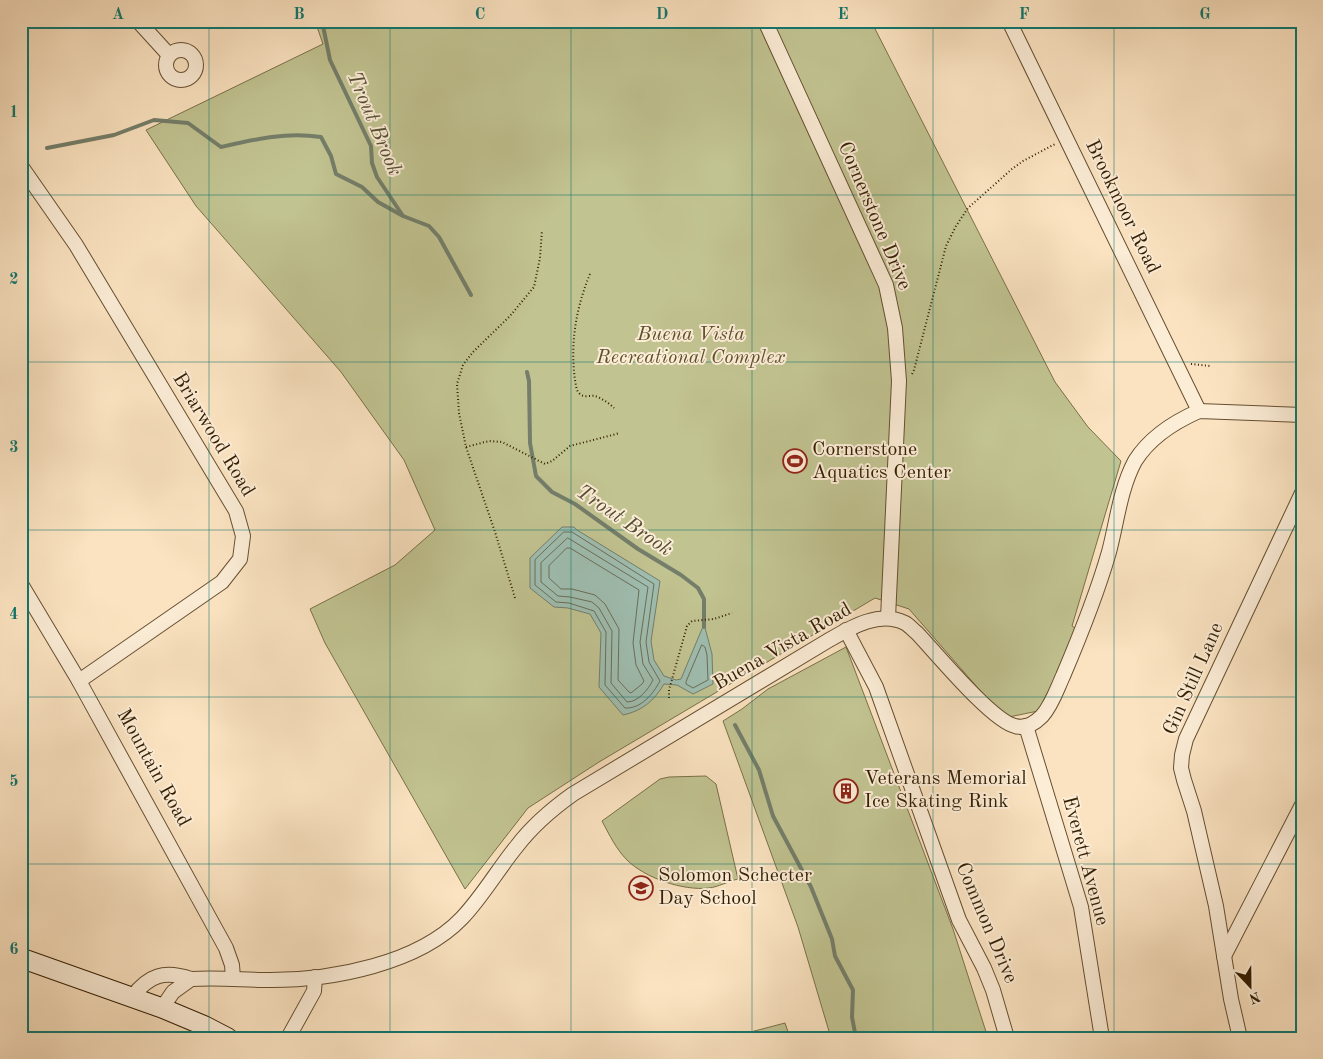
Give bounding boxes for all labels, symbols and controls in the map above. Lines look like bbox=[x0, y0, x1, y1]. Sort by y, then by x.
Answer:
text: A bbox=[112, 7, 124, 23]
text: B bbox=[293, 7, 305, 23]
text: C bbox=[475, 7, 485, 23]
text: D bbox=[656, 7, 668, 23]
text: E bbox=[837, 7, 849, 23]
text: F bbox=[1019, 7, 1030, 23]
text: G bbox=[1199, 7, 1211, 23]
water label: Trout Brook bbox=[343, 69, 405, 179]
text: 1 bbox=[9, 105, 19, 121]
street label: Brookmoor Road bbox=[1081, 137, 1163, 277]
street label: Cornerstone Drive bbox=[834, 139, 914, 293]
text: 2 bbox=[9, 272, 19, 288]
park label: Buena Vista Recreational Complex bbox=[595, 325, 786, 368]
street label: Briarwood Road bbox=[168, 370, 258, 500]
text: 3 bbox=[9, 440, 19, 456]
place label: Cornerstone Aquatics Center bbox=[812, 440, 951, 483]
sports icon: Cornerstone Aquatics Center bbox=[782, 448, 808, 474]
water label: Trout Brook bbox=[572, 481, 676, 561]
street label: Buena Vista Road bbox=[711, 599, 855, 695]
text: 4 bbox=[9, 607, 19, 623]
street label: Gin Still Lane bbox=[1160, 620, 1228, 738]
street label: Mountain Road bbox=[112, 706, 194, 830]
place label: Veterans Memorial Ice Skating Rink bbox=[864, 769, 1027, 812]
text: 5 bbox=[9, 774, 19, 790]
building icon: Veterans Memorial Ice Skating Rink bbox=[833, 778, 859, 804]
street label: Everett Avenue bbox=[1058, 794, 1112, 928]
street label: Common Drive bbox=[952, 860, 1020, 986]
place label: Solomon Schecter Day School bbox=[658, 866, 812, 909]
school or university icon: Solomon Schecter Day School bbox=[628, 875, 654, 901]
text: 6 bbox=[9, 942, 19, 958]
north arrow bbox=[1226, 962, 1276, 1012]
text: N bbox=[1247, 989, 1262, 1006]

